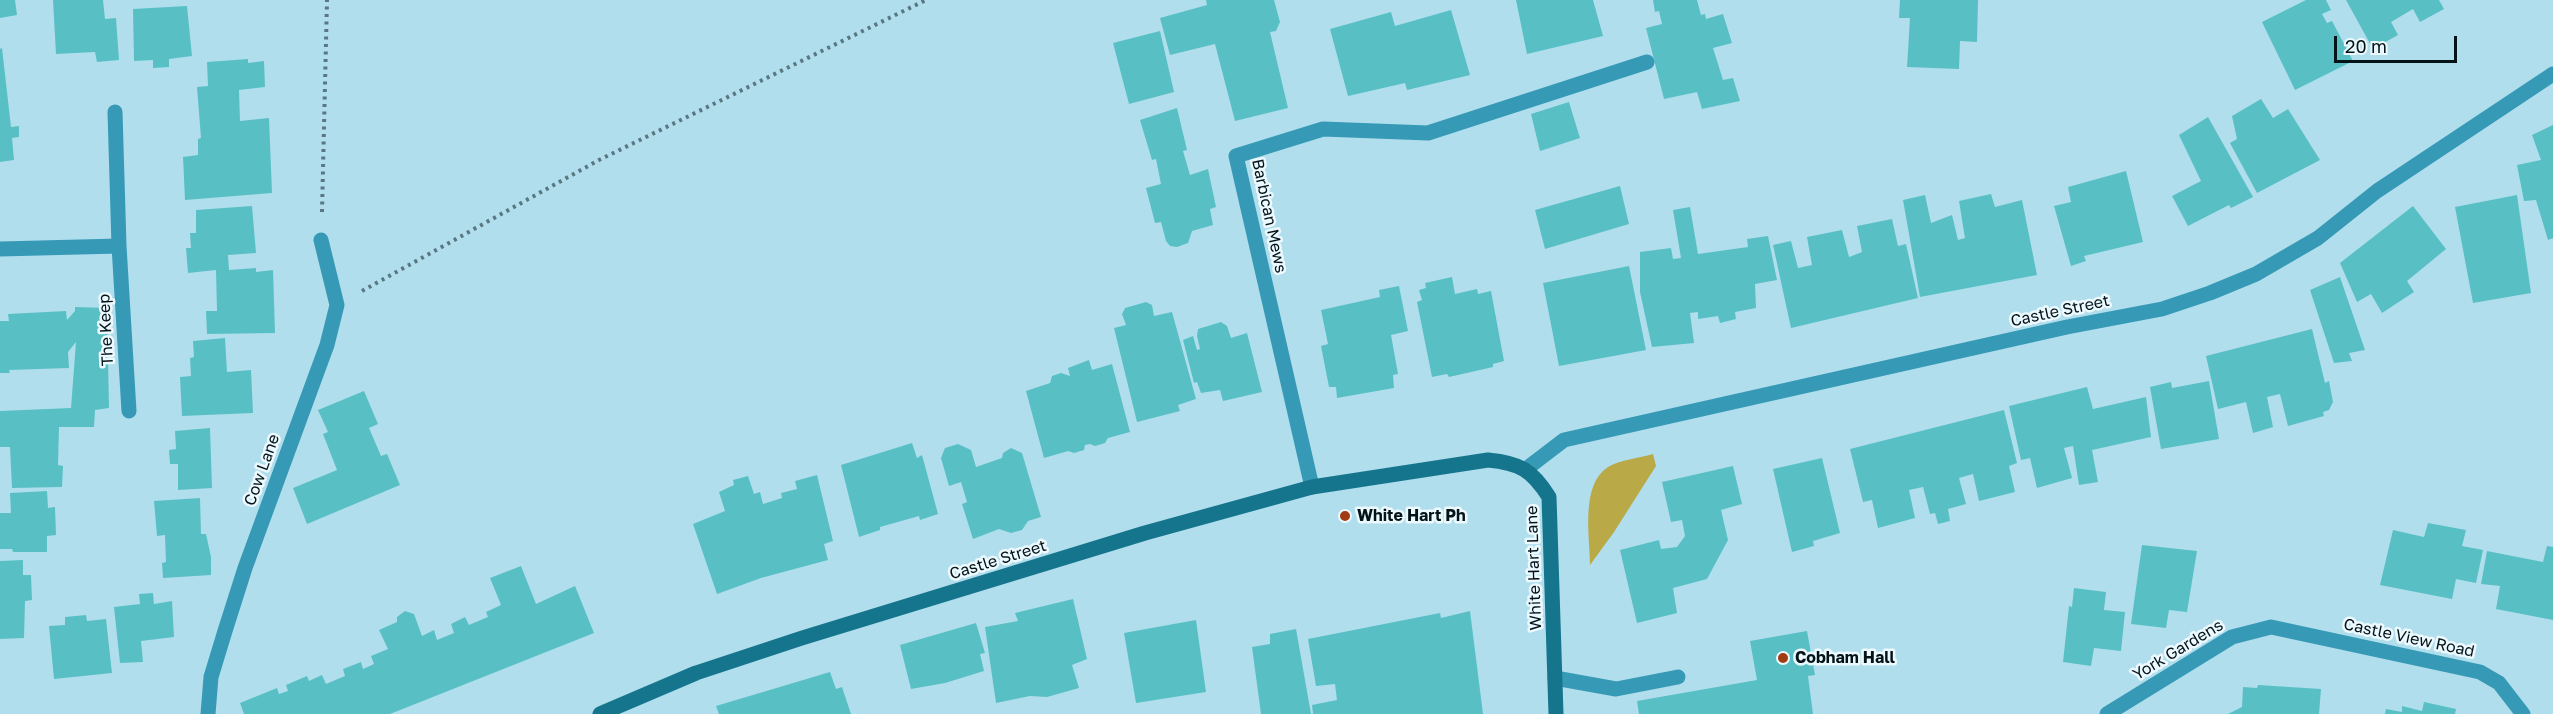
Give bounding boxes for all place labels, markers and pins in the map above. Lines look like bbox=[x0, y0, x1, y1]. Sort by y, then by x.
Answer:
place label: White Hart Ph bbox=[1357, 506, 1466, 526]
marker: White Hart Ph bbox=[1338, 509, 1352, 523]
place label: Cobham Hall bbox=[1795, 648, 1895, 668]
marker: Cobham Hall bbox=[1776, 651, 1790, 665]

